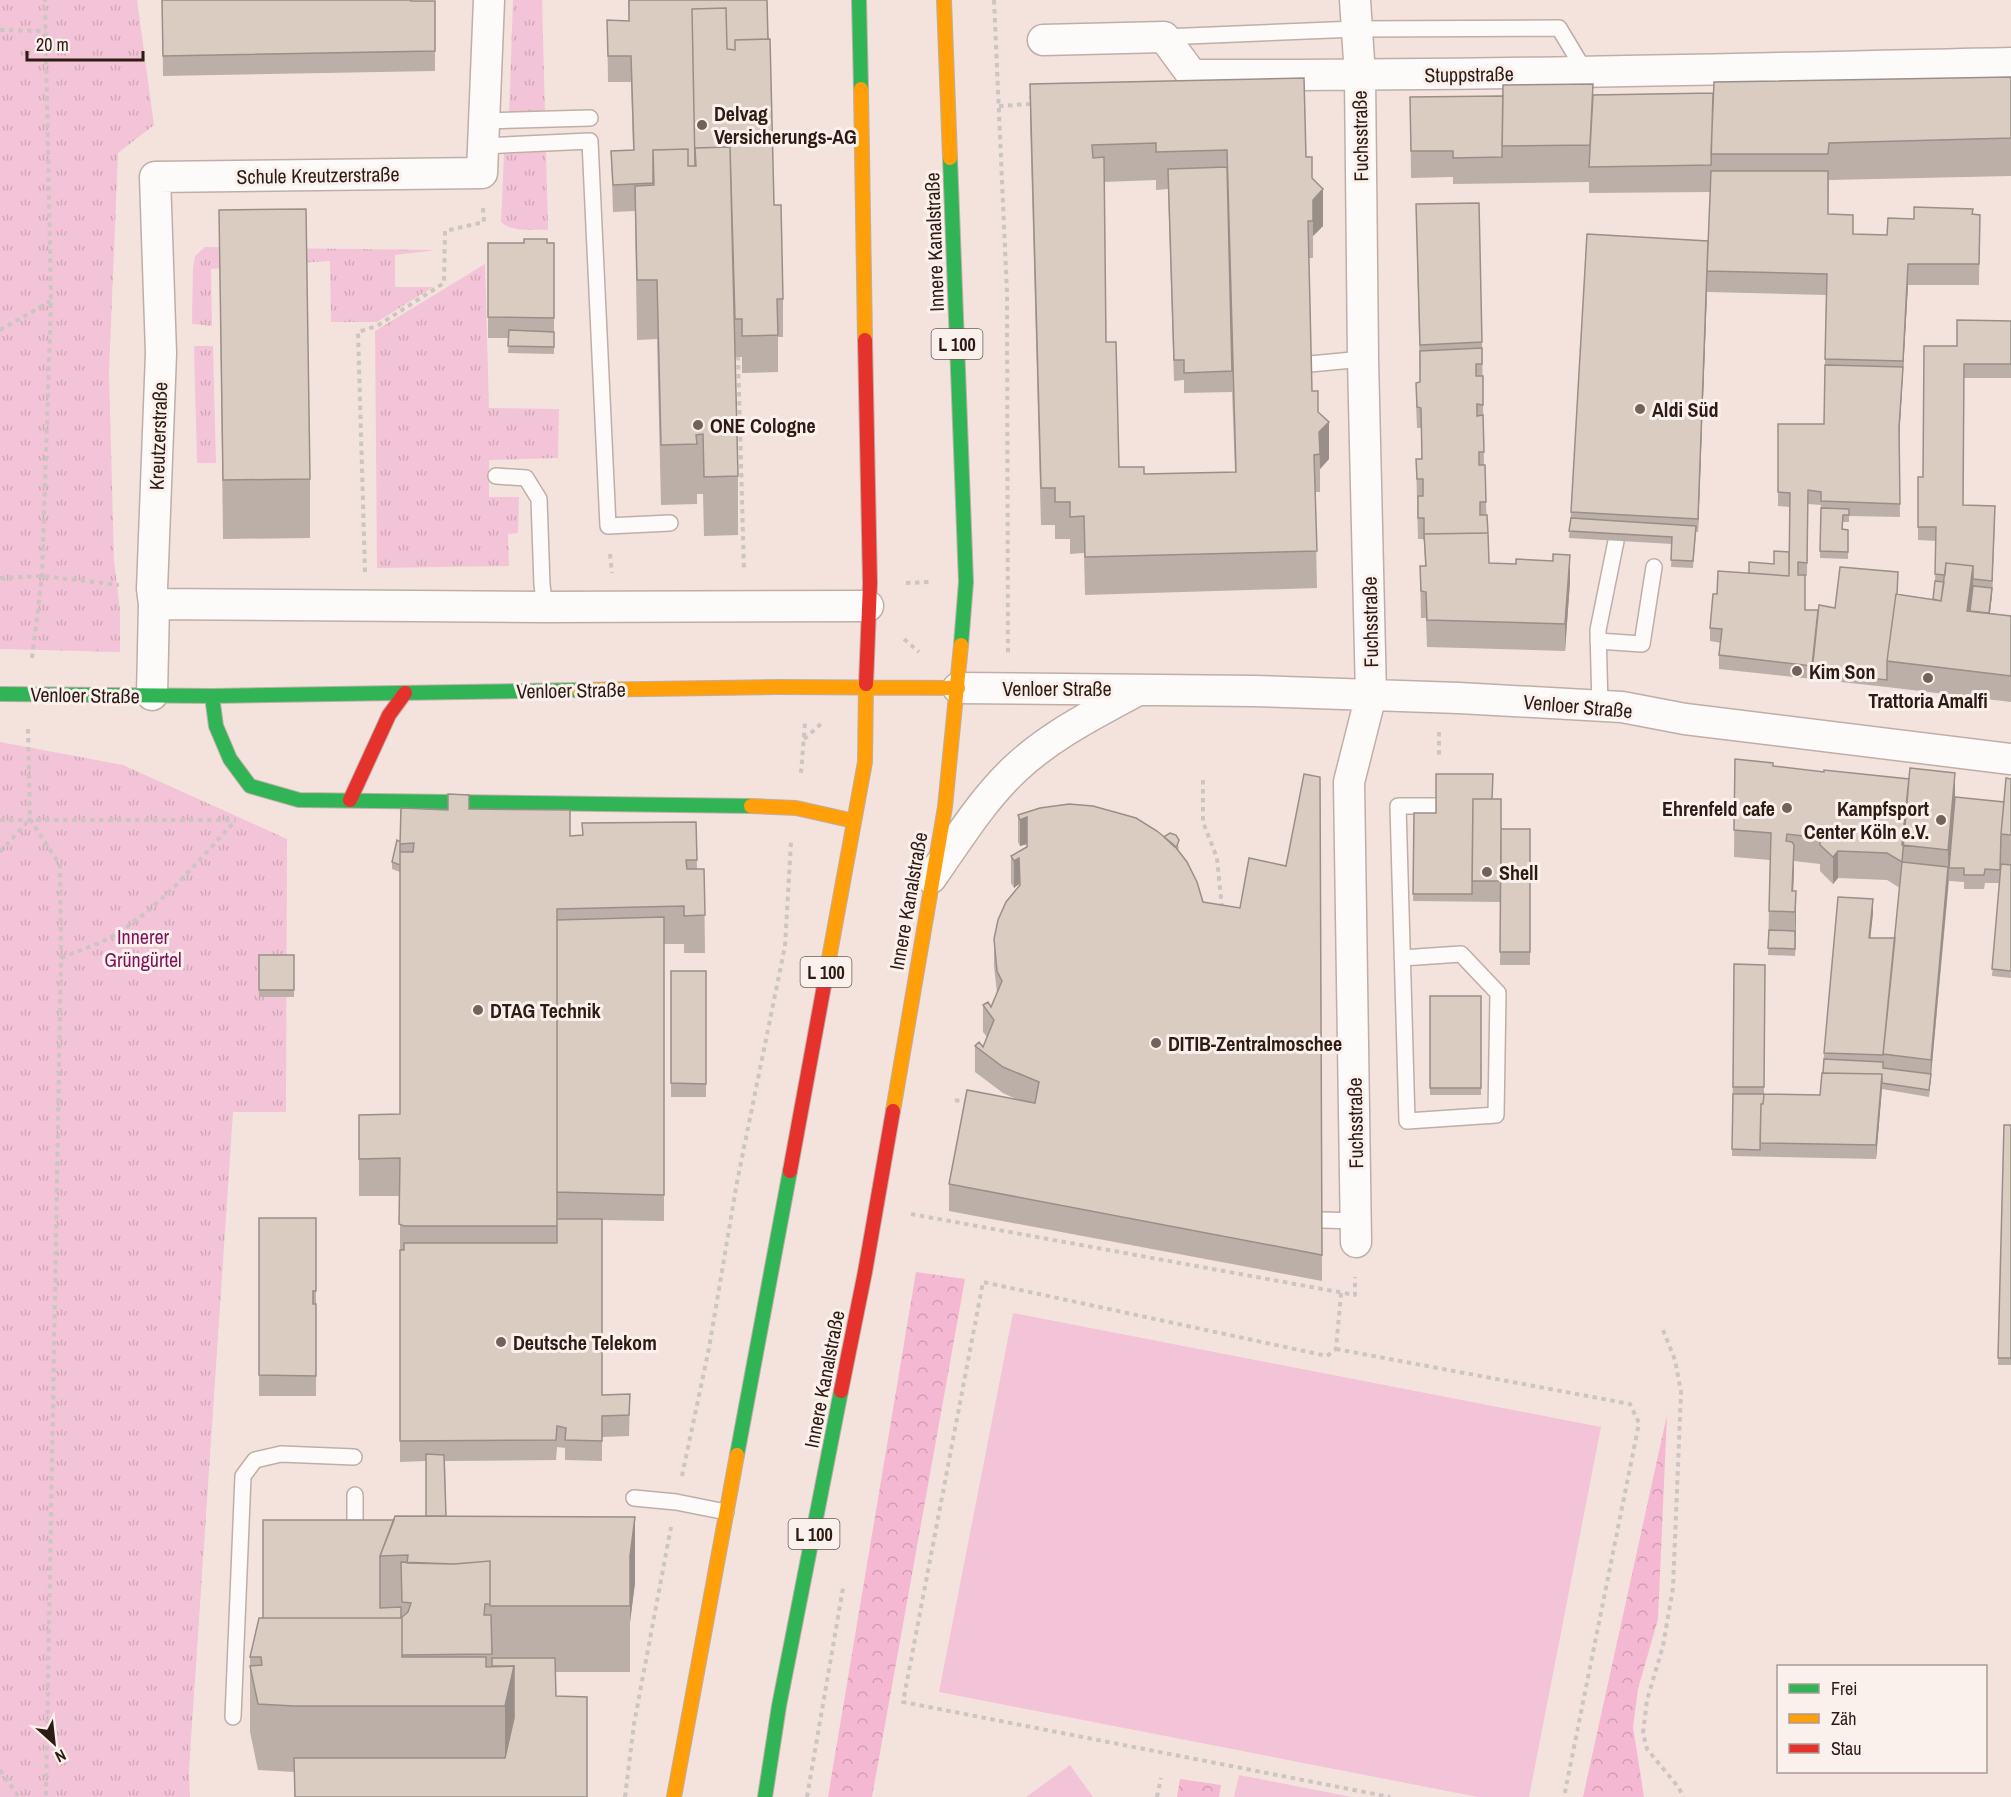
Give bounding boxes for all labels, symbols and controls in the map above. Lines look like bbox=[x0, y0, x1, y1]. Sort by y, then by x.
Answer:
scale bar bbox=[27, 24, 142, 62]
text: 20 m bbox=[36, 32, 69, 57]
street label: Stuppstraße bbox=[1424, 60, 1514, 88]
street label: Fuchsstraße bbox=[1346, 90, 1374, 182]
place label: Delvag Versicherungs-AG bbox=[714, 100, 857, 150]
marker: Delvag Versicherungs-AG bbox=[695, 118, 709, 132]
street label: Schule Kreutzerstraße bbox=[236, 160, 400, 190]
street label: Innere Kanalstraße bbox=[918, 172, 950, 312]
road number: L 100 bbox=[932, 329, 982, 359]
street label: Kreutzerstraße bbox=[143, 381, 173, 491]
place label: Aldi Süd bbox=[1652, 396, 1719, 423]
marker: Aldi Süd bbox=[1633, 402, 1647, 416]
place label: ONE Cologne bbox=[710, 412, 816, 439]
marker: ONE Cologne bbox=[691, 418, 705, 432]
street label: Fuchsstraße bbox=[1356, 576, 1384, 668]
place label: Kim Son bbox=[1809, 658, 1876, 685]
marker: Kim Son bbox=[1790, 664, 1804, 678]
marker: Trattoria Amalfi bbox=[1921, 671, 1935, 685]
street label: Venloer Straße bbox=[1002, 675, 1112, 702]
street label: Venloer Straße bbox=[516, 676, 626, 704]
street label: Venloer Straße bbox=[30, 681, 140, 709]
place label: Trattoria Amalfi bbox=[1868, 687, 1988, 714]
street label: Venloer Straße bbox=[1522, 688, 1634, 724]
place label: Ehrenfeld cafe bbox=[1662, 795, 1775, 822]
place label: Kampfsport Center Köln e.V. bbox=[1804, 795, 1930, 845]
marker: Ehrenfeld cafe bbox=[1780, 801, 1794, 815]
marker: Kampfsport Center Köln e.V. bbox=[1934, 813, 1948, 827]
street label: Innere Kanalstraße bbox=[883, 830, 933, 972]
place label: Shell bbox=[1499, 859, 1538, 886]
marker: Shell bbox=[1480, 865, 1494, 879]
park label: Innerer Grüngürtel bbox=[104, 923, 182, 973]
road number: L 100 bbox=[800, 957, 852, 987]
place label: DTAG Technik bbox=[490, 997, 601, 1024]
marker: DTAG Technik bbox=[471, 1003, 485, 1017]
place label: DITIB-Zentralmoschee bbox=[1168, 1030, 1342, 1057]
marker: DITIB-Zentralmoschee bbox=[1149, 1036, 1163, 1050]
street label: Fuchsstraße bbox=[1341, 1077, 1369, 1169]
street label: Innere Kanalstraße bbox=[797, 1308, 851, 1450]
place label: Deutsche Telekom bbox=[513, 1329, 657, 1356]
marker: Deutsche Telekom bbox=[494, 1335, 508, 1349]
road number: L 100 bbox=[788, 1519, 840, 1549]
legend bbox=[1777, 1665, 1987, 1773]
text: Frei bbox=[1831, 1676, 1857, 1701]
text: Zäh bbox=[1831, 1706, 1856, 1731]
north arrow bbox=[24, 1713, 84, 1773]
text: Stau bbox=[1831, 1736, 1861, 1761]
text: N bbox=[52, 1744, 70, 1768]

